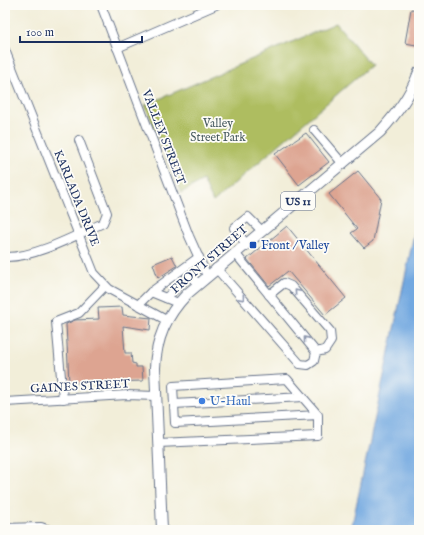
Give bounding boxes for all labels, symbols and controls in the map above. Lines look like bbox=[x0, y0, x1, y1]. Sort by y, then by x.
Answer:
scale bar bbox=[20, 18, 142, 44]
text: 100 m bbox=[26, 25, 54, 40]
street label: VALLEY STREET bbox=[138, 87, 189, 187]
park label: Valley Street Park bbox=[190, 116, 246, 145]
street label: KARLADA DRIVE bbox=[50, 148, 103, 249]
road number: US 11 bbox=[281, 192, 315, 210]
street label: FRONT STREET bbox=[168, 222, 251, 297]
place label: Front / Valley bbox=[261, 238, 329, 253]
marker: Front / Valley bbox=[248, 240, 258, 250]
one-way arrow bbox=[294, 289, 301, 297]
one-way arrow bbox=[237, 293, 244, 300]
one-way arrow bbox=[303, 336, 310, 344]
street label: GAINES STREET bbox=[30, 376, 130, 397]
place label: U-Haul bbox=[210, 394, 251, 409]
marker: U-Haul bbox=[197, 396, 207, 406]

